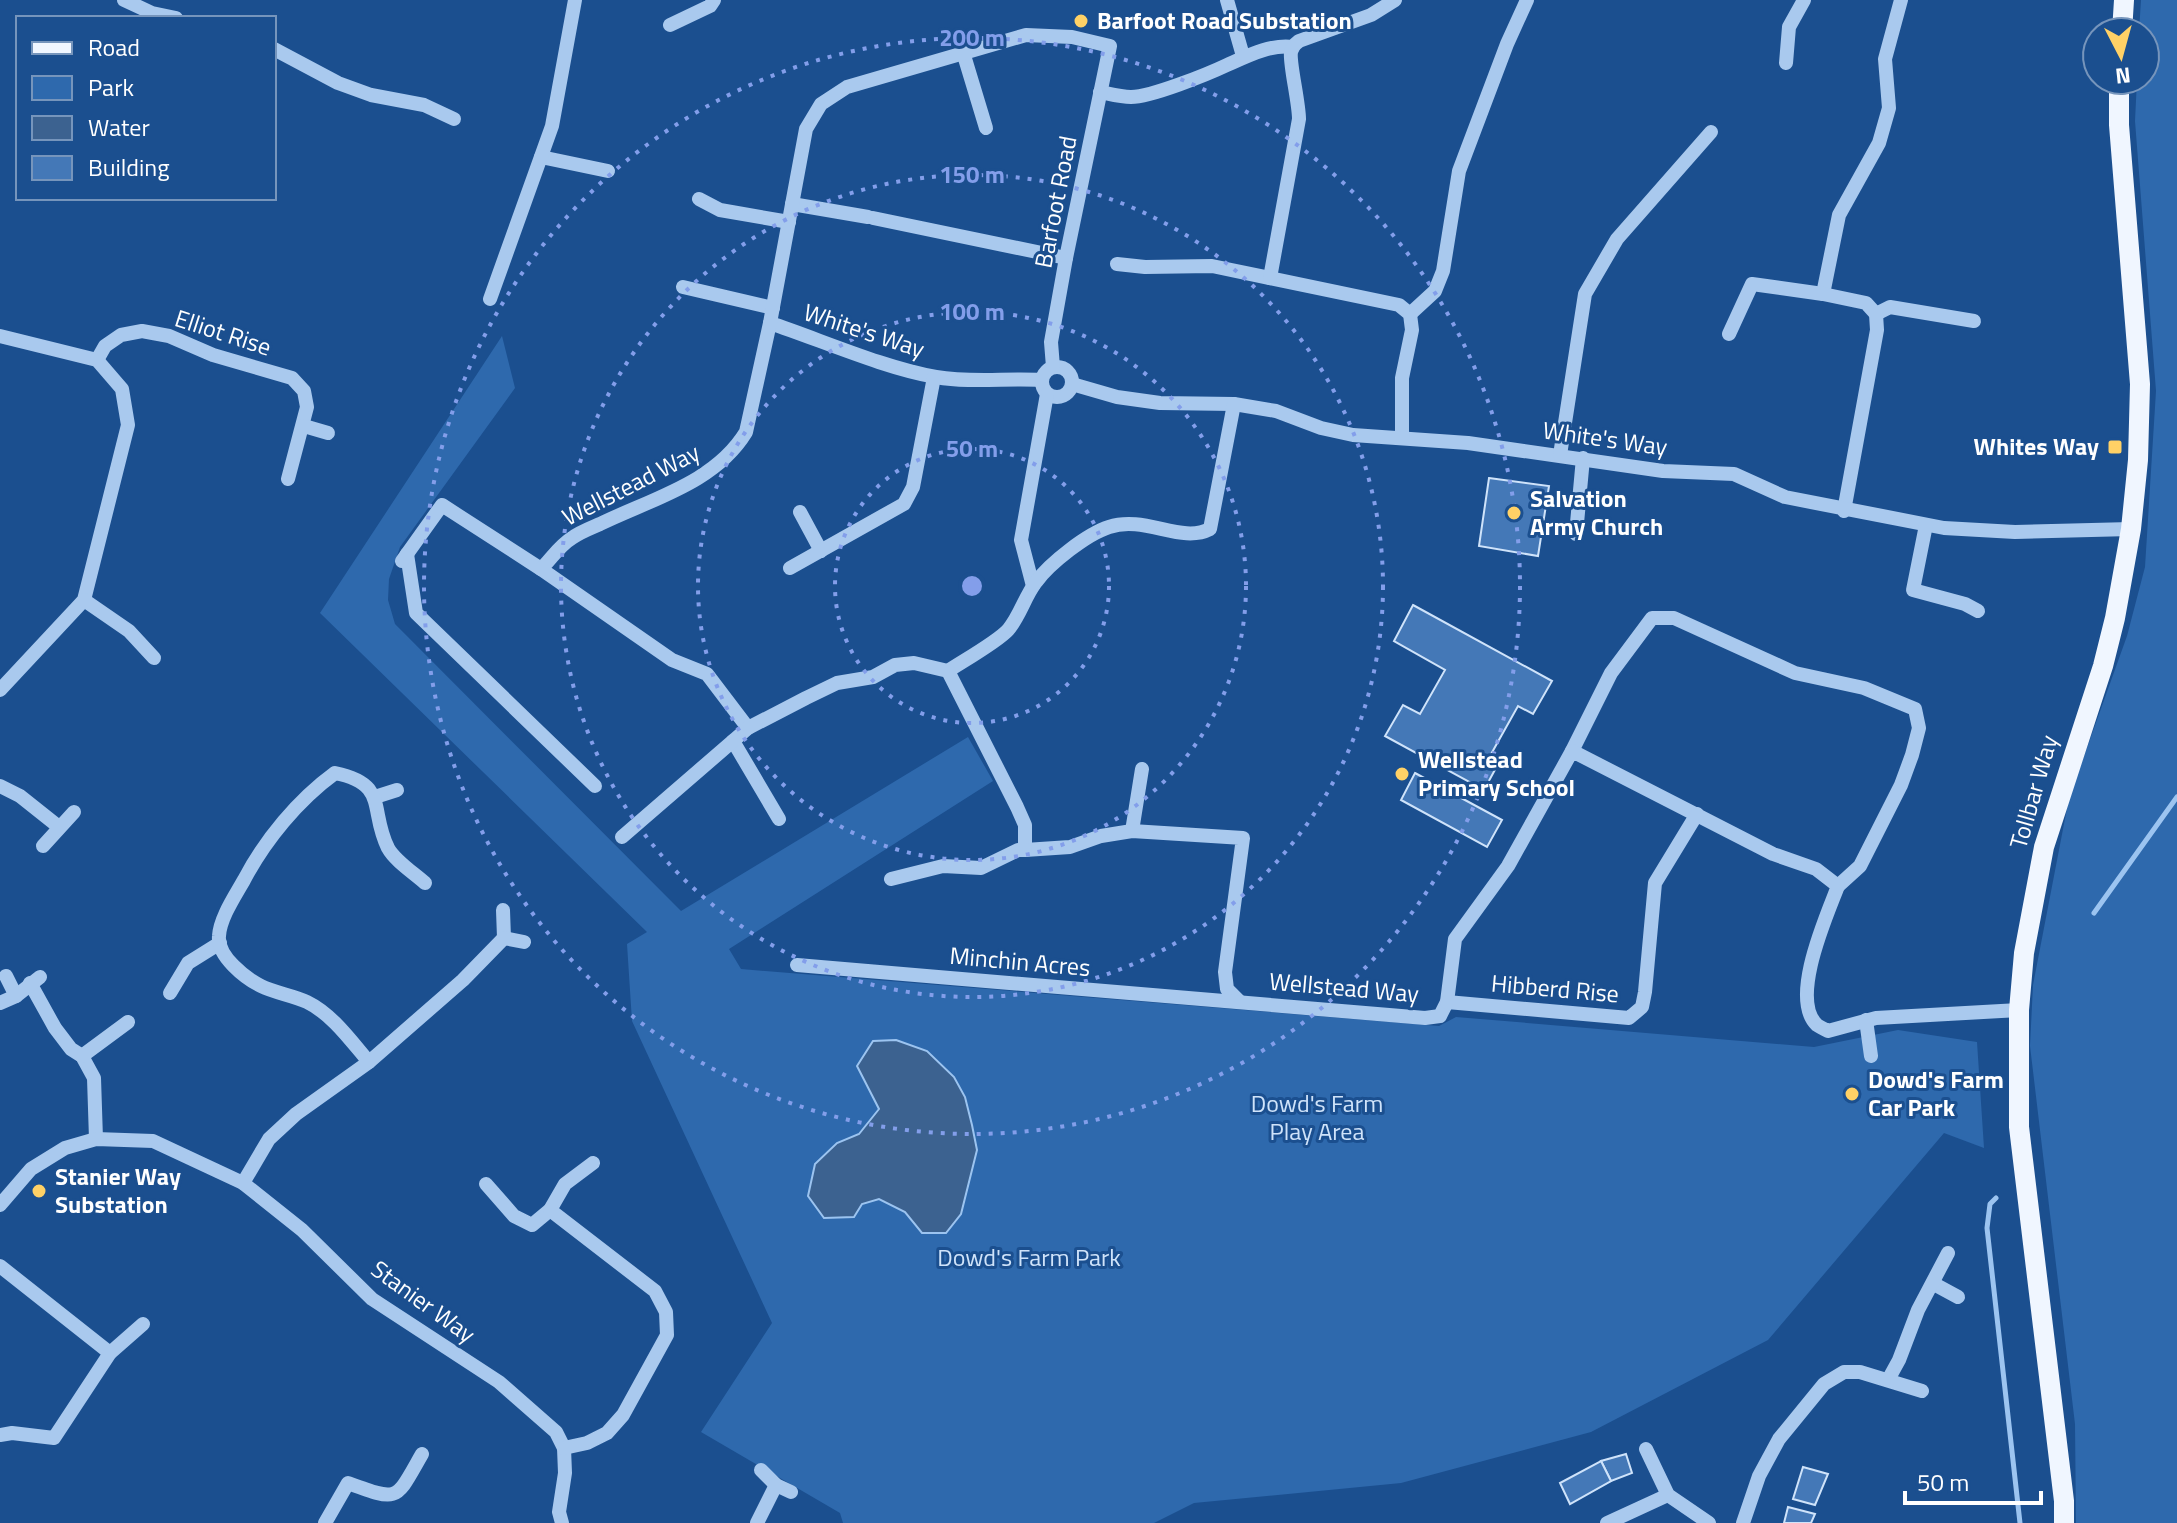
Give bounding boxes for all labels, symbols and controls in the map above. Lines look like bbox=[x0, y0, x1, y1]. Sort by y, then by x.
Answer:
place label: Barfoot Road Substation bbox=[1097, 2, 1352, 38]
marker: Barfoot Road Substation bbox=[1072, 12, 1090, 30]
legend bbox=[16, 16, 276, 200]
north arrow bbox=[2081, 16, 2161, 96]
text: 200 m bbox=[939, 19, 1005, 55]
text: Road bbox=[88, 29, 140, 65]
text: N bbox=[2114, 58, 2132, 94]
text: Park bbox=[88, 69, 134, 105]
text: Water bbox=[88, 109, 150, 145]
street label: Barfoot Road bbox=[1025, 133, 1085, 271]
text: Building bbox=[88, 149, 170, 185]
text: 150 m bbox=[939, 156, 1005, 192]
text: 100 m bbox=[939, 293, 1005, 329]
street label: White's Way bbox=[799, 294, 930, 367]
street label: Elliot Rise bbox=[171, 300, 276, 364]
street label: White's Way bbox=[1541, 411, 1670, 465]
place label: Whites Way bbox=[1974, 428, 2099, 464]
text: 50 m bbox=[946, 430, 998, 466]
street label: Wellstead Way bbox=[555, 434, 706, 534]
marker: Whites Way bbox=[2106, 438, 2124, 456]
place label: Salvation Army Church bbox=[1530, 480, 1663, 544]
marker: Salvation Army Church bbox=[1505, 504, 1523, 522]
centre of rings bbox=[958, 572, 986, 600]
street label: Tollbar Way bbox=[2000, 730, 2067, 853]
place label: Wellstead Primary School bbox=[1418, 741, 1575, 805]
marker: Wellstead Primary School bbox=[1393, 765, 1411, 783]
street label: Minchin Acres bbox=[948, 937, 1092, 985]
street label: Wellstead Way bbox=[1268, 963, 1421, 1012]
street label: Hibberd Rise bbox=[1490, 964, 1620, 1012]
place label: Dowd's Farm Car Park bbox=[1868, 1061, 2004, 1125]
park label: Dowd's Farm Play Area bbox=[1251, 1085, 1383, 1149]
marker: Dowd's Farm Car Park bbox=[1843, 1085, 1861, 1103]
place label: Stanier Way Substation bbox=[55, 1158, 181, 1222]
marker: Stanier Way Substation bbox=[30, 1182, 48, 1200]
park label: Dowd's Farm Park bbox=[937, 1239, 1121, 1275]
street label: Stanier Way bbox=[364, 1251, 484, 1352]
scale bar bbox=[1905, 1455, 2041, 1505]
text: 50 m bbox=[1917, 1464, 1969, 1500]

